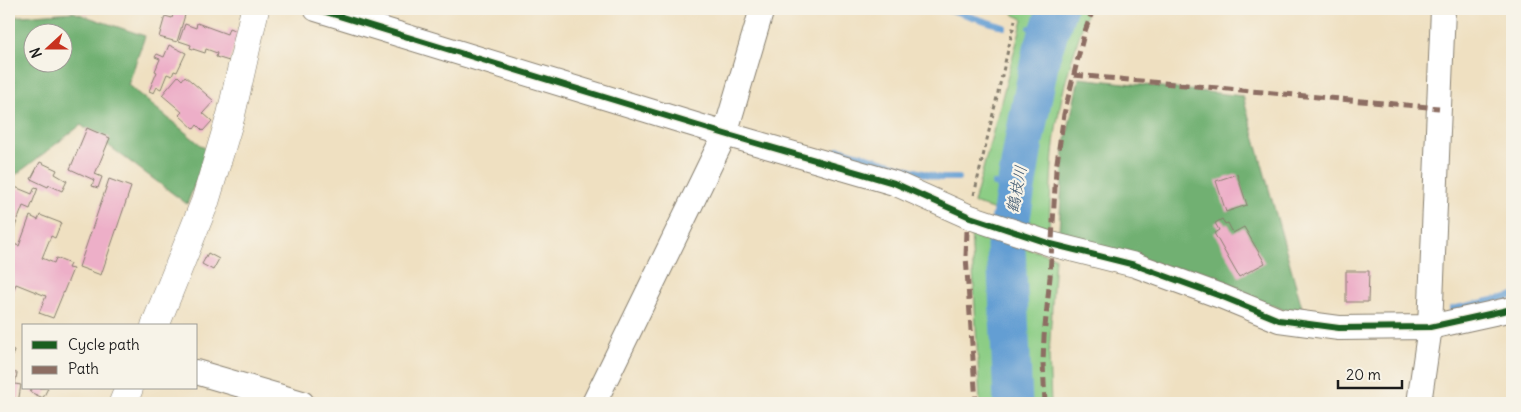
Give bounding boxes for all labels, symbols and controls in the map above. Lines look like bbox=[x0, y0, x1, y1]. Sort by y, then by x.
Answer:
north arrow bbox=[22, 22, 72, 72]
text: N bbox=[26, 45, 46, 60]
water label: 鶴枝川 bbox=[1002, 164, 1030, 214]
legend bbox=[22, 324, 198, 390]
text: Cycle path bbox=[68, 335, 140, 354]
scale bar bbox=[1338, 357, 1402, 389]
text: Path bbox=[68, 359, 99, 378]
text: 20 m bbox=[1346, 365, 1381, 384]

